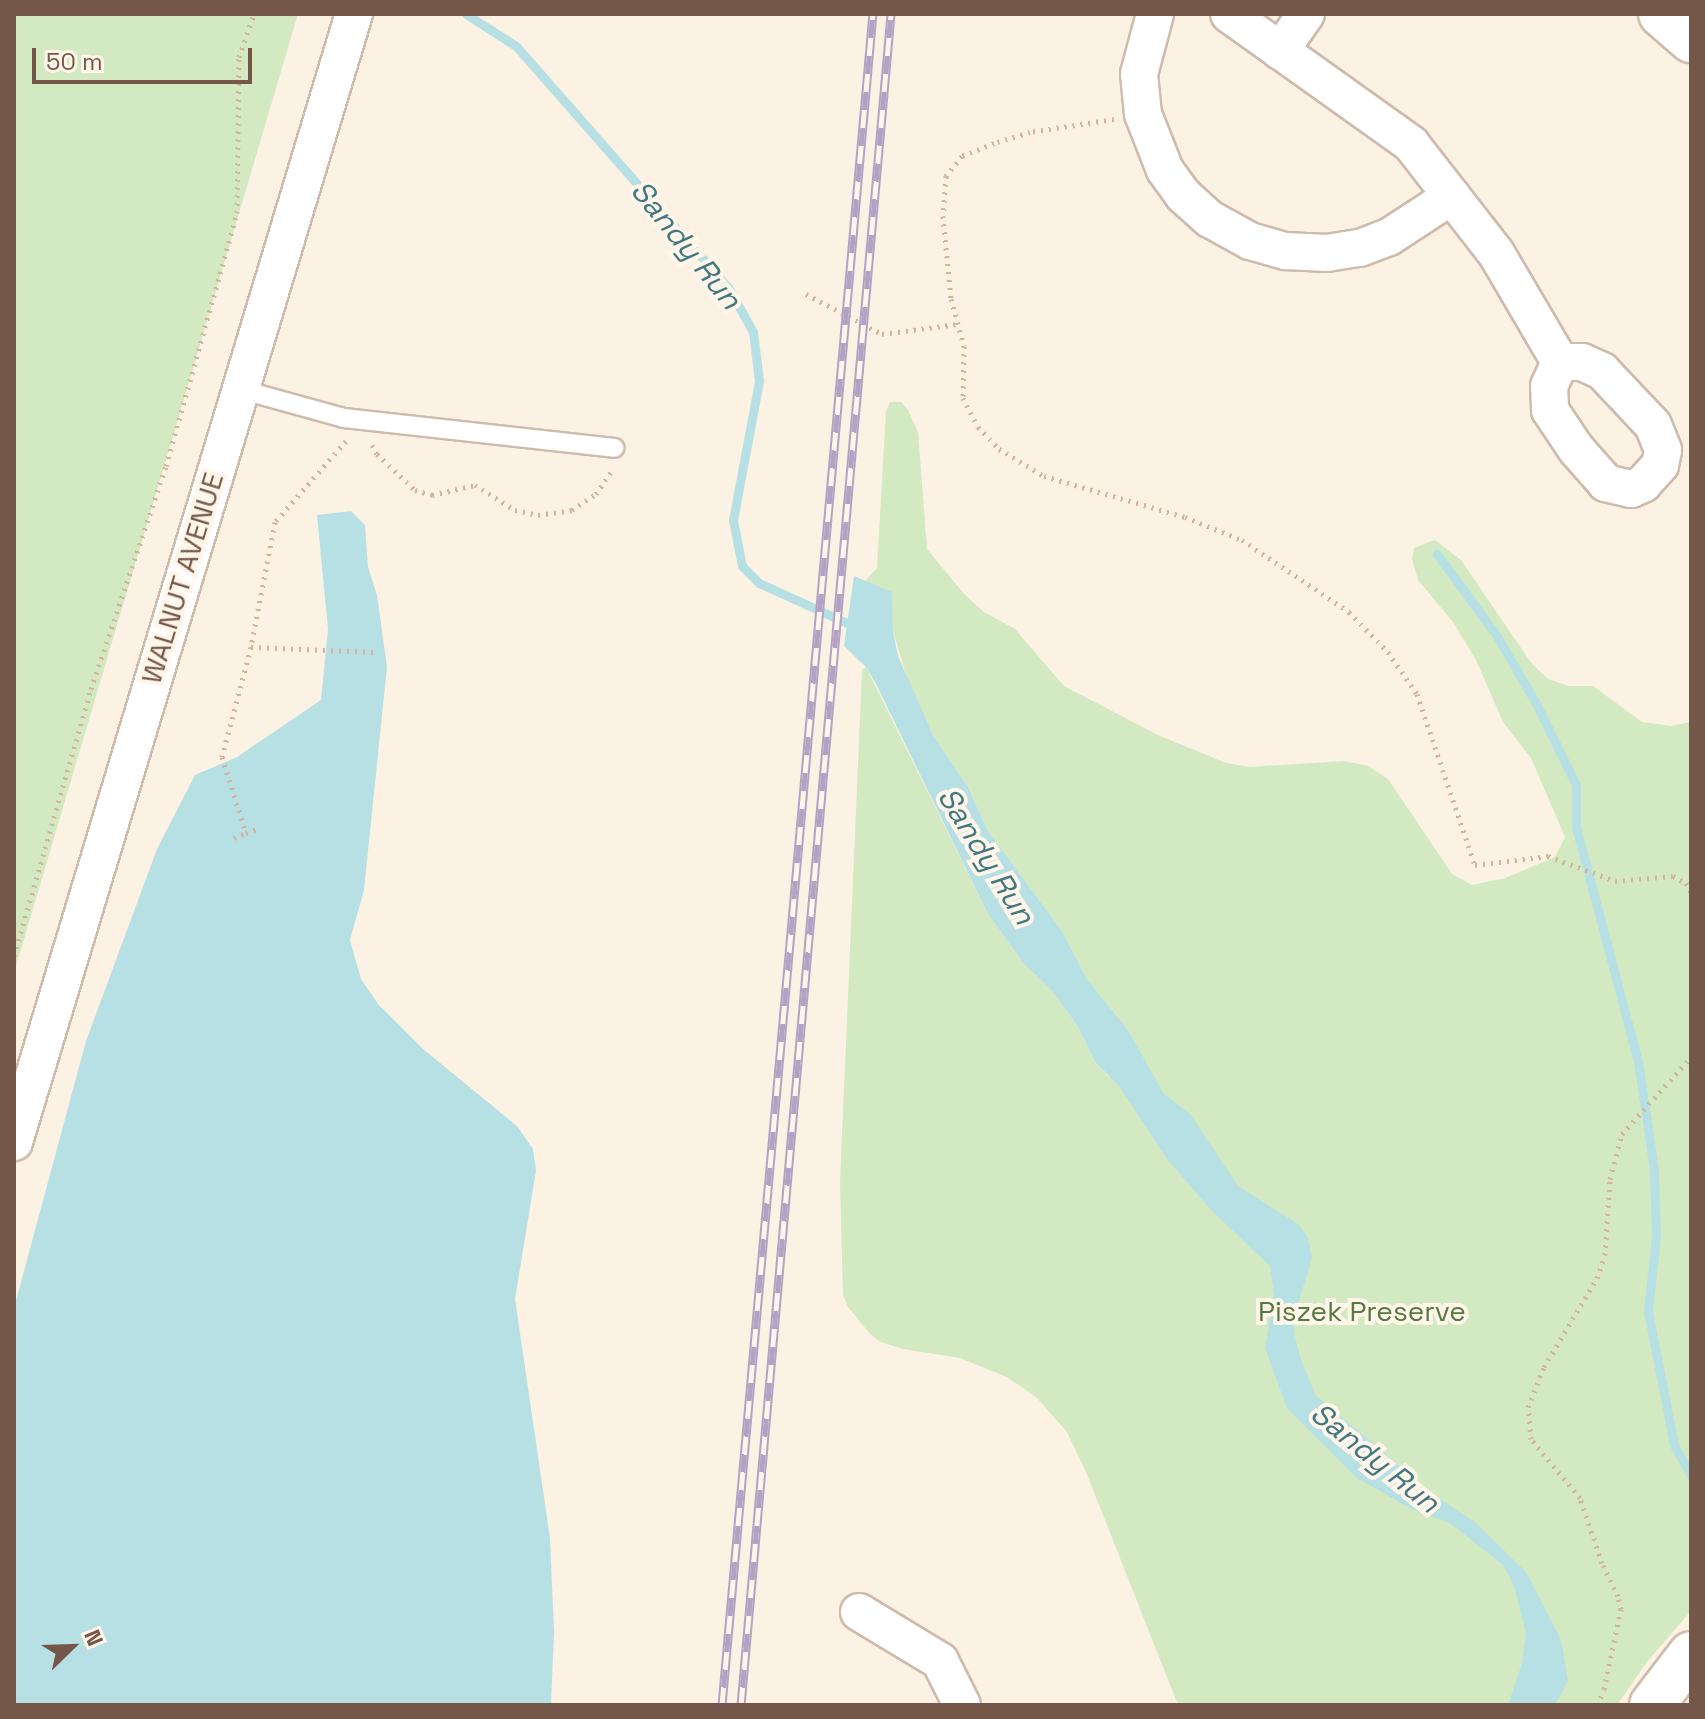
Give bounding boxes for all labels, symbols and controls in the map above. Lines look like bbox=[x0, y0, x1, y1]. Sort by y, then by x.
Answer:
scale bar bbox=[36, 32, 256, 82]
text: 50 m bbox=[46, 46, 103, 77]
water label: Sandy Run bbox=[623, 173, 749, 317]
street label: WALNUT AVENUE bbox=[134, 468, 230, 688]
water label: Sandy Run bbox=[930, 781, 1042, 931]
park label: Piszek Preserve bbox=[1258, 1294, 1466, 1328]
water label: Sandy Run bbox=[1303, 1395, 1447, 1521]
north arrow bbox=[32, 1607, 112, 1687]
text: N bbox=[78, 1625, 110, 1650]

